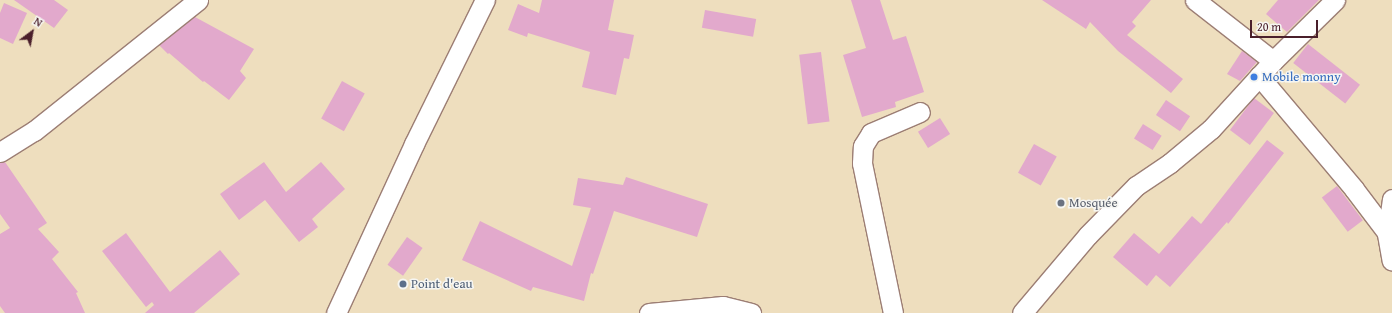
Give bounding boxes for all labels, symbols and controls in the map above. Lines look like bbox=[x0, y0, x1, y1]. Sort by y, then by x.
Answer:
north arrow bbox=[12, 12, 52, 52]
scale bar bbox=[1252, 12, 1320, 38]
text: N bbox=[31, 13, 46, 31]
text: 20 m bbox=[1257, 18, 1281, 35]
place label: Mobile monny bbox=[1262, 69, 1341, 85]
marker: Mobile monny bbox=[1249, 72, 1259, 82]
place label: Mosquée bbox=[1069, 195, 1118, 211]
marker: Mosquée bbox=[1056, 198, 1066, 208]
place label: Point d'eau bbox=[411, 276, 473, 292]
marker: Point d'eau bbox=[398, 279, 408, 289]

